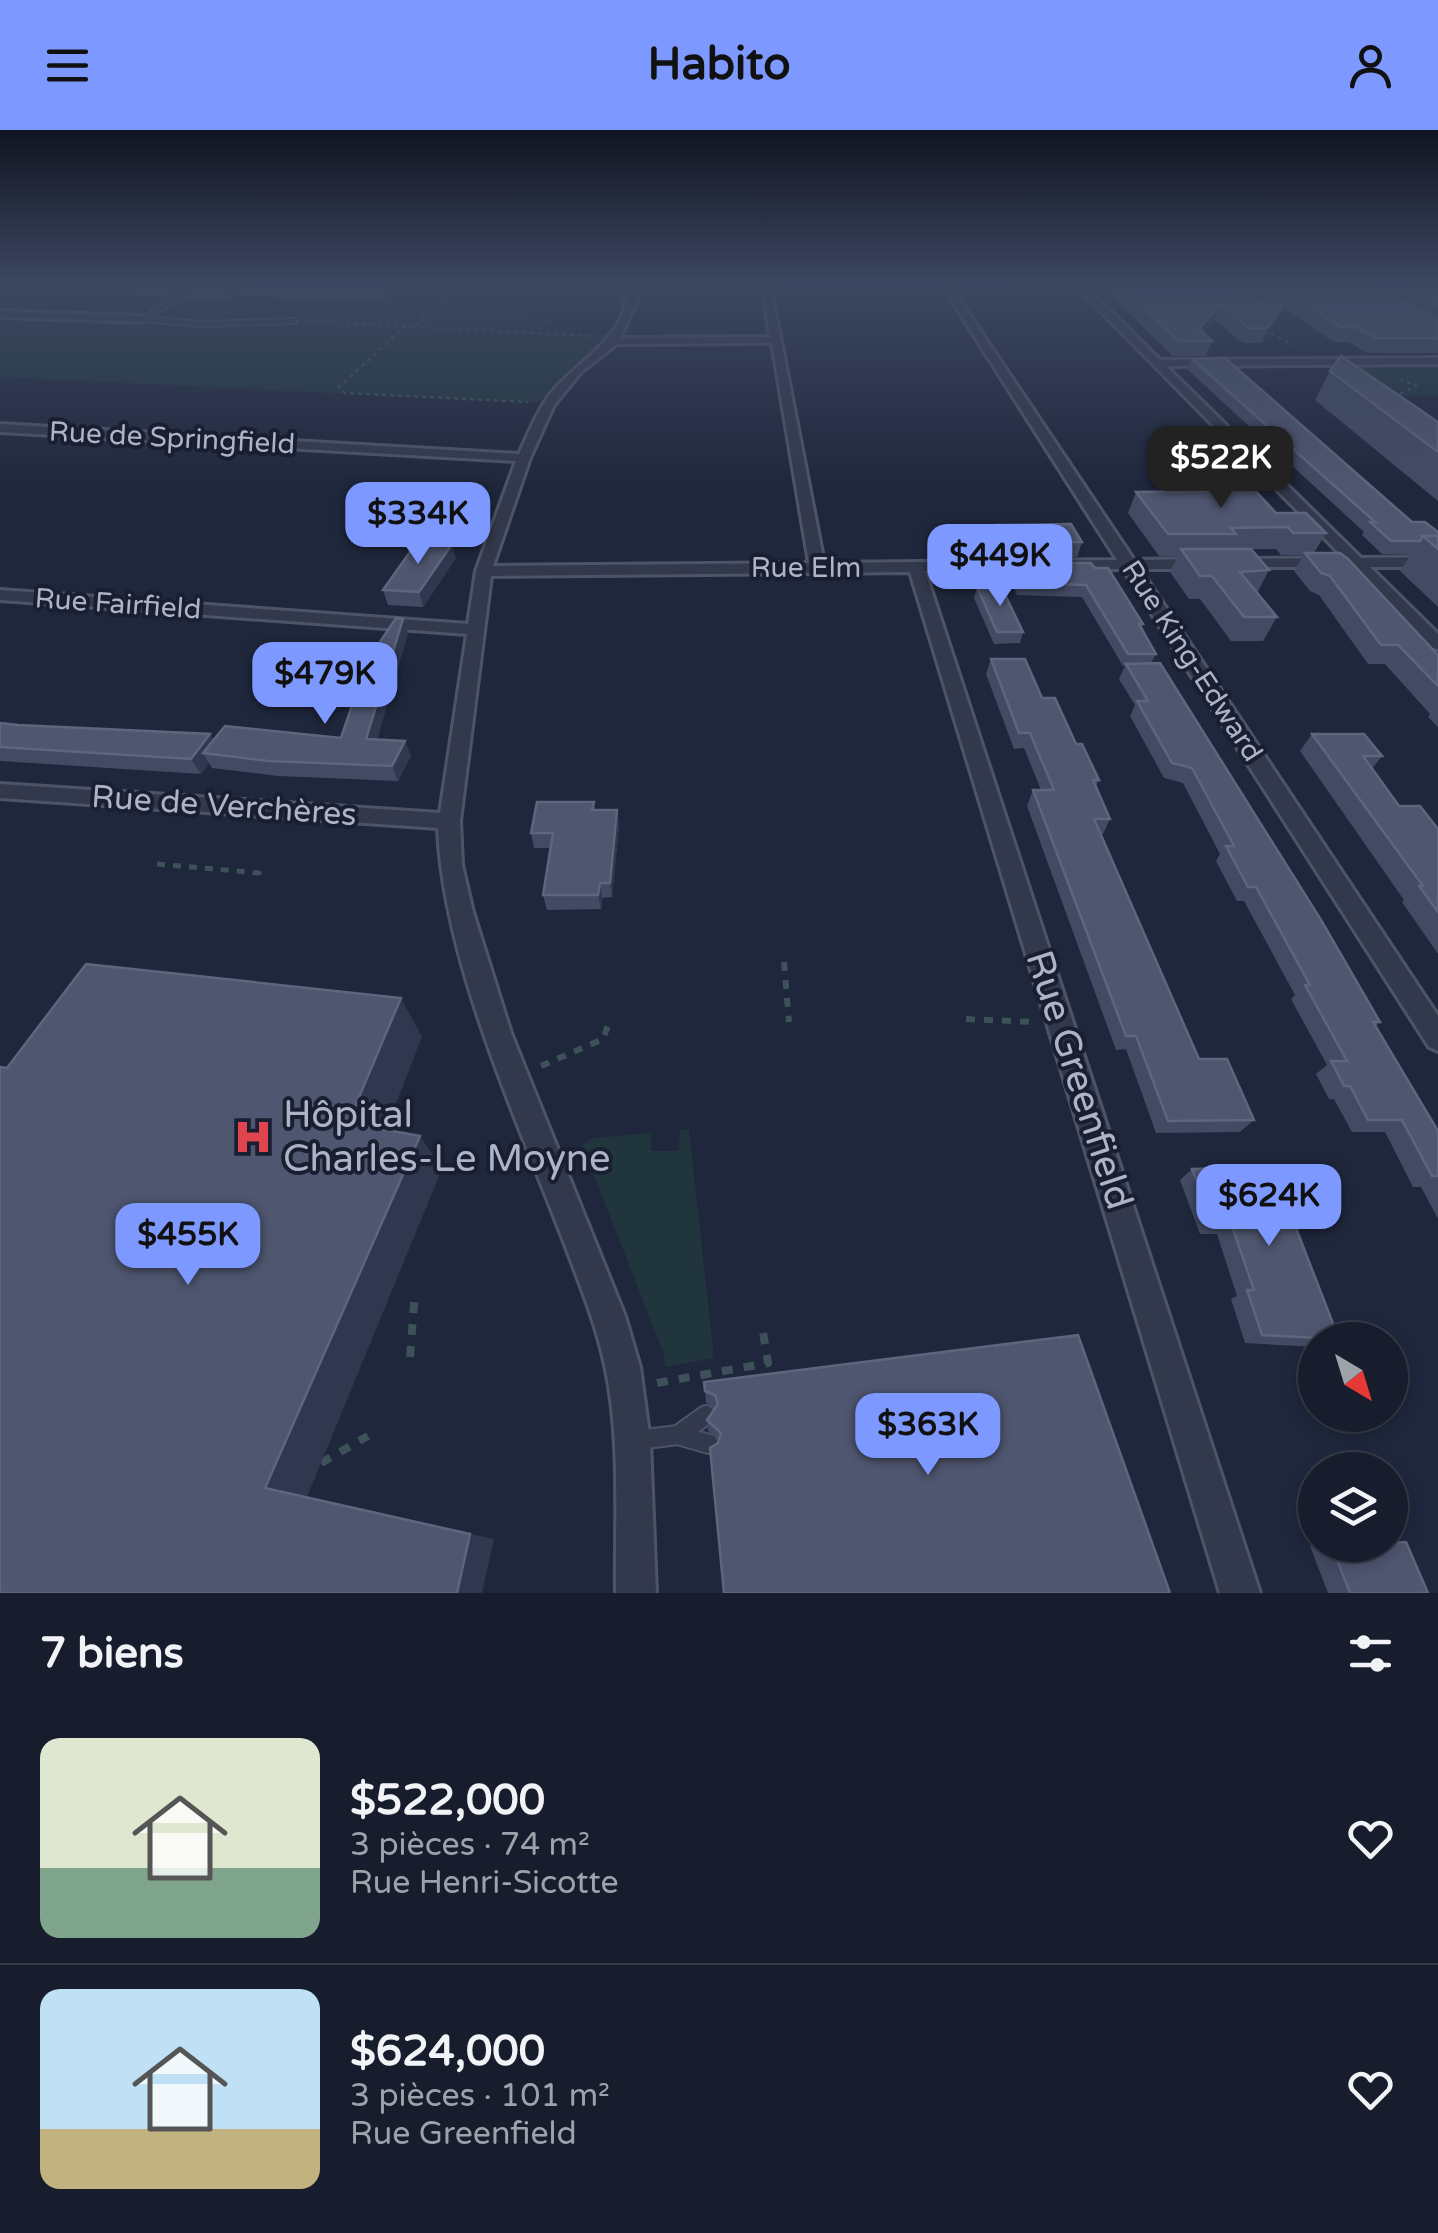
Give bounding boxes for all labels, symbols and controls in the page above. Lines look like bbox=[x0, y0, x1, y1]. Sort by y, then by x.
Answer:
icon: menu bbox=[40, 38, 95, 93]
text: Habito bbox=[647, 38, 791, 92]
icon: person bbox=[1343, 38, 1398, 93]
street label: Rue de Springfield bbox=[48, 415, 296, 461]
pin: $522K bbox=[1151, 426, 1291, 511]
text: $522K bbox=[1170, 439, 1272, 477]
pin: $334K bbox=[348, 482, 488, 567]
text: $334K bbox=[367, 495, 469, 533]
pin: $449K bbox=[930, 524, 1070, 609]
text: $449K bbox=[949, 537, 1051, 575]
street label: Rue Elm bbox=[751, 551, 861, 585]
street label: Rue King-Edward bbox=[1114, 554, 1270, 768]
street label: Rue Fairfield bbox=[34, 581, 202, 627]
pin: $479K bbox=[255, 642, 395, 727]
text: $479K bbox=[274, 655, 376, 693]
street label: Rue de Verchères bbox=[90, 778, 358, 834]
street label: Rue Greenfield bbox=[1016, 945, 1142, 1215]
place label: Hôpital Charles-Le Moyne bbox=[283, 1092, 611, 1182]
hospital icon: Hôpital Charles-Le Moyne bbox=[232, 1116, 274, 1158]
pin: $624K bbox=[1199, 1164, 1339, 1249]
text: $624K bbox=[1218, 1177, 1320, 1215]
pin: $455K bbox=[118, 1203, 258, 1288]
text: $455K bbox=[137, 1216, 239, 1254]
north arrow bbox=[1298, 1322, 1408, 1432]
map controls bbox=[1298, 1322, 1408, 1562]
pin: $363K bbox=[858, 1393, 998, 1478]
text: $363K bbox=[877, 1406, 979, 1444]
button: layers bbox=[1298, 1452, 1408, 1562]
icon: filters bbox=[1343, 1626, 1398, 1681]
text: 7 biens bbox=[40, 1628, 184, 1679]
text: $522,000 bbox=[350, 1775, 545, 1826]
icon: home bbox=[120, 1778, 240, 1898]
icon: heart bbox=[1343, 1811, 1398, 1866]
text: 3 pièces · 74 m² bbox=[350, 1826, 590, 1864]
text: Rue Henri-Sicotte bbox=[350, 1864, 619, 1902]
text: $624,000 bbox=[350, 2026, 545, 2077]
icon: home bbox=[120, 2029, 240, 2149]
icon: heart bbox=[1343, 2062, 1398, 2117]
text: 3 pièces · 101 m² bbox=[350, 2077, 610, 2115]
text: Rue Greenfield bbox=[350, 2115, 577, 2153]

